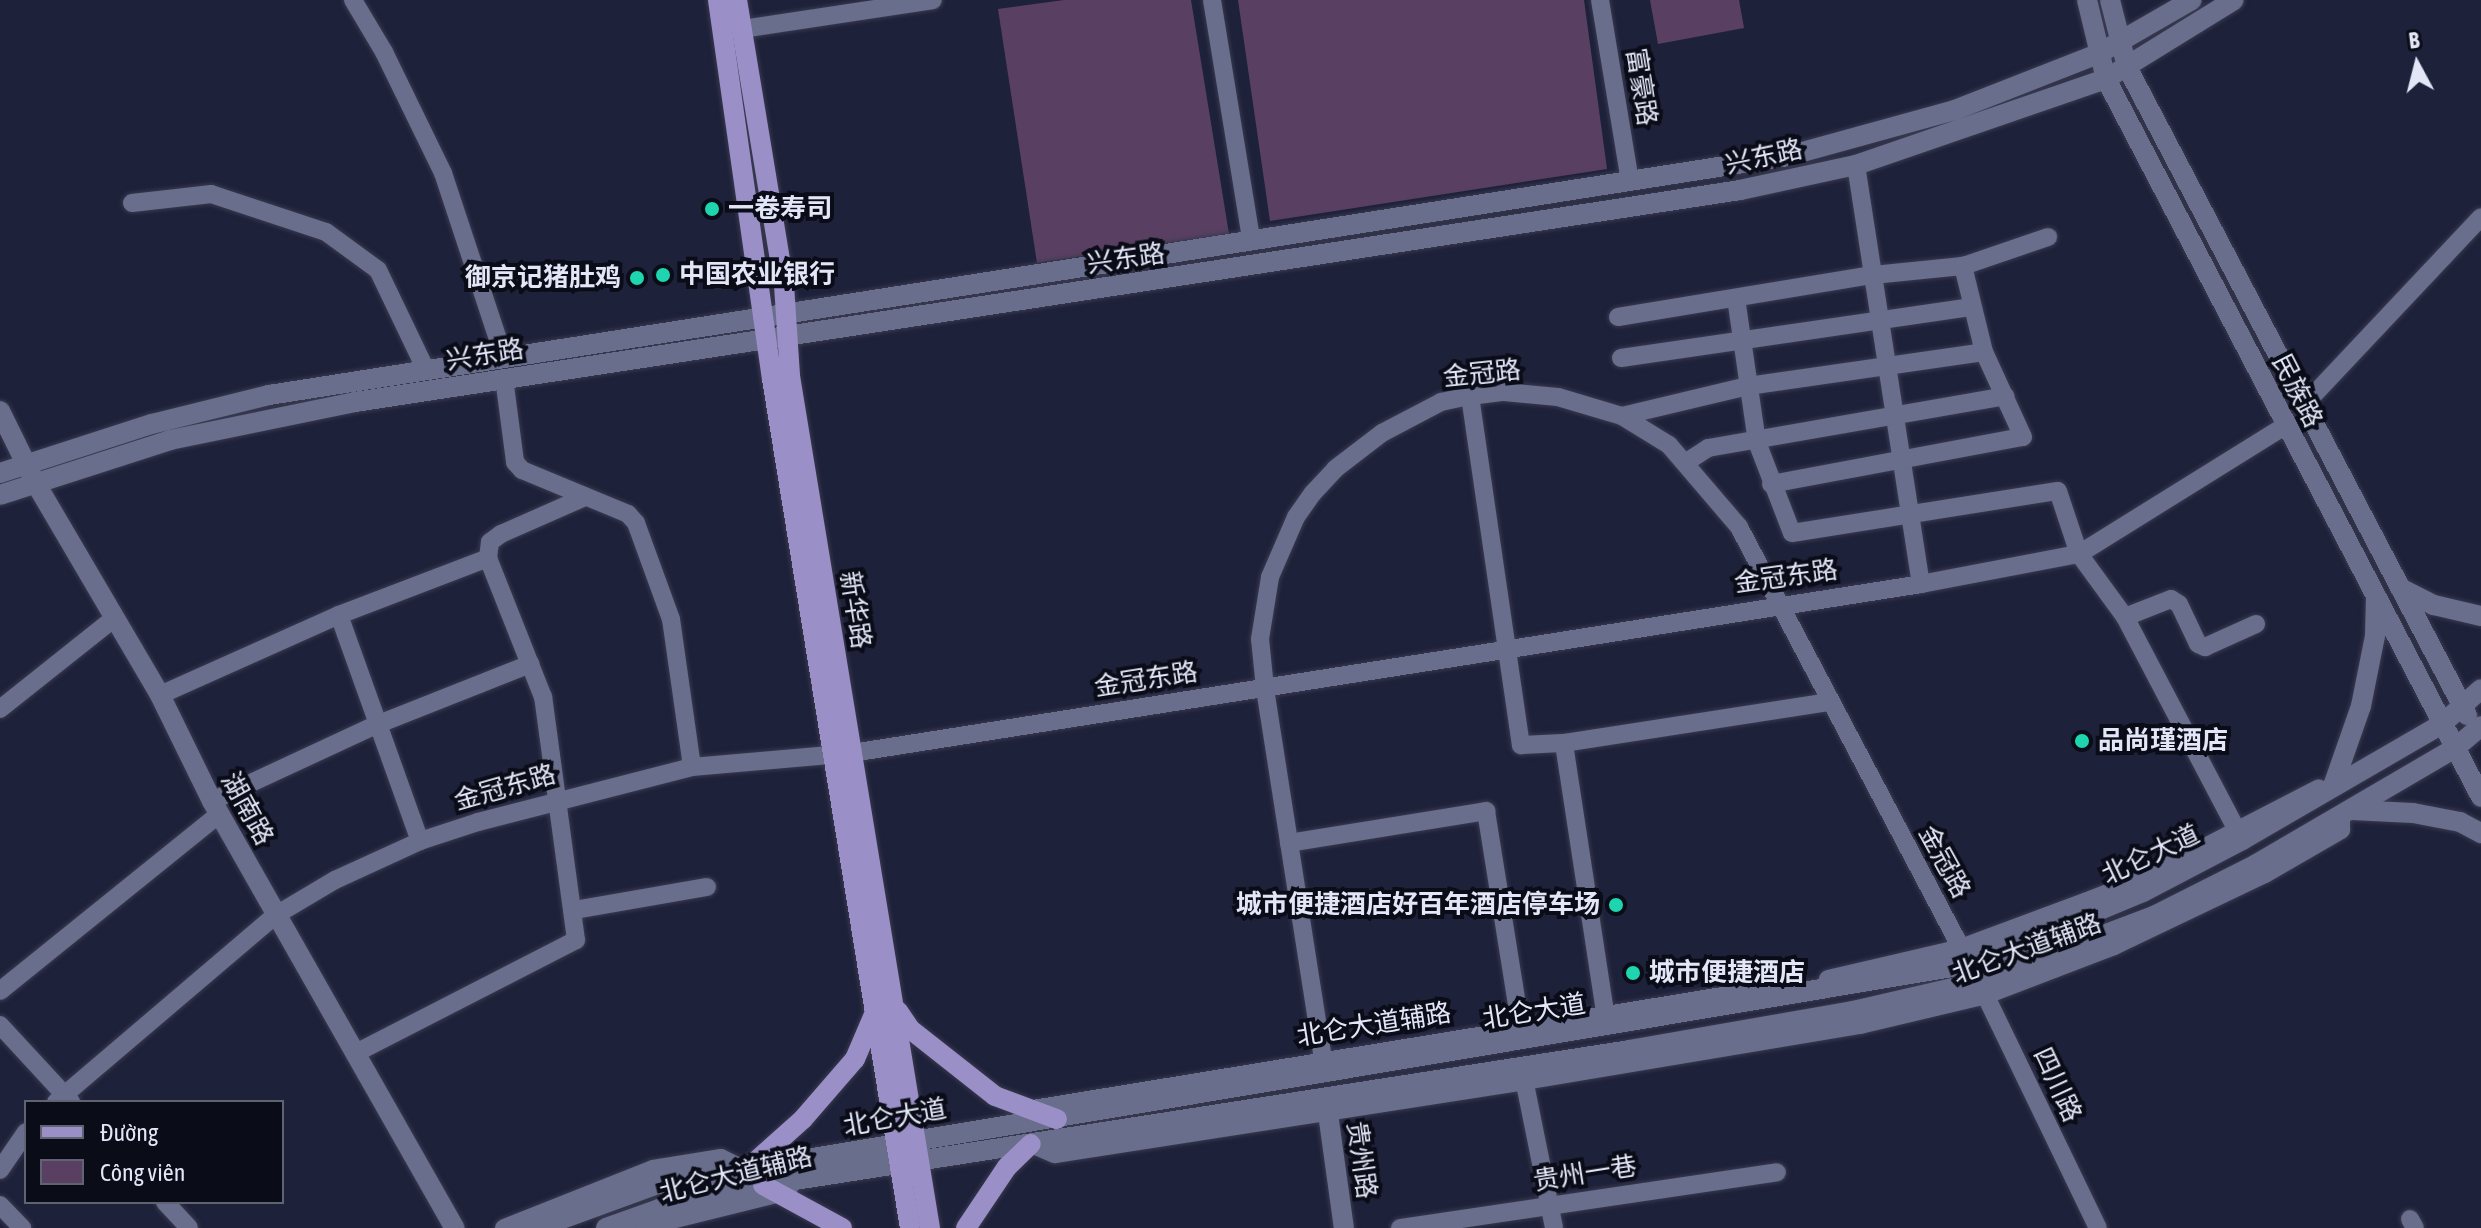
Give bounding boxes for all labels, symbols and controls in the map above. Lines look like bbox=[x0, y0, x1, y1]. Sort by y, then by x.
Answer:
north arrow bbox=[2377, 24, 2457, 104]
text: B bbox=[2407, 27, 2421, 54]
street label: 富豪路 bbox=[1619, 46, 1663, 128]
street label: 兴东路 bbox=[1723, 134, 1805, 180]
place label: 一卷寿司 bbox=[728, 193, 832, 225]
marker: 一卷寿司 bbox=[703, 200, 721, 218]
street label: 兴东路 bbox=[1085, 238, 1167, 280]
place label: 中国农业银行 bbox=[679, 259, 835, 291]
place label: 御京记猪肚鸡 bbox=[465, 262, 621, 294]
marker: 中国农业银行 bbox=[654, 266, 672, 284]
marker: 御京记猪肚鸡 bbox=[628, 269, 646, 287]
street label: 兴东路 bbox=[444, 333, 526, 377]
street label: 民族路 bbox=[2265, 349, 2329, 433]
street label: 金冠路 bbox=[1442, 354, 1522, 394]
street label: 金冠东路 bbox=[1732, 554, 1840, 600]
street label: 新华路 bbox=[833, 569, 877, 651]
street label: 金冠东路 bbox=[1092, 656, 1200, 704]
place label: 品尚瑾酒店 bbox=[2098, 725, 2228, 757]
marker: 品尚瑾酒店 bbox=[2073, 732, 2091, 750]
street label: 金冠东路 bbox=[451, 759, 559, 817]
street label: 湖南路 bbox=[214, 767, 280, 851]
street label: 北仑大道 bbox=[2097, 819, 2205, 891]
street label: 金冠路 bbox=[1911, 820, 1977, 904]
place label: 城市便捷酒店好百年酒店停车场 bbox=[1236, 889, 1600, 921]
marker: 城市便捷酒店好百年酒店停车场 bbox=[1607, 896, 1625, 914]
street label: 北仑大道辅路 bbox=[1948, 908, 2106, 990]
place label: 城市便捷酒店 bbox=[1649, 957, 1805, 989]
marker: 城市便捷酒店 bbox=[1624, 964, 1642, 982]
street label: 北仑大道 bbox=[1480, 988, 1588, 1036]
street label: 北仑大道辅路 bbox=[1295, 997, 1453, 1053]
street label: 四川路 bbox=[2026, 1043, 2088, 1127]
street label: 北仑大道 bbox=[841, 1094, 949, 1142]
legend bbox=[24, 1100, 284, 1204]
text: Đường bbox=[100, 1119, 158, 1146]
street label: 贵州路 bbox=[1340, 1119, 1382, 1201]
street label: 北仑大道辅路 bbox=[657, 1141, 815, 1209]
street label: 贵州一巷 bbox=[1531, 1150, 1639, 1198]
text: Công viên bbox=[100, 1159, 185, 1186]

